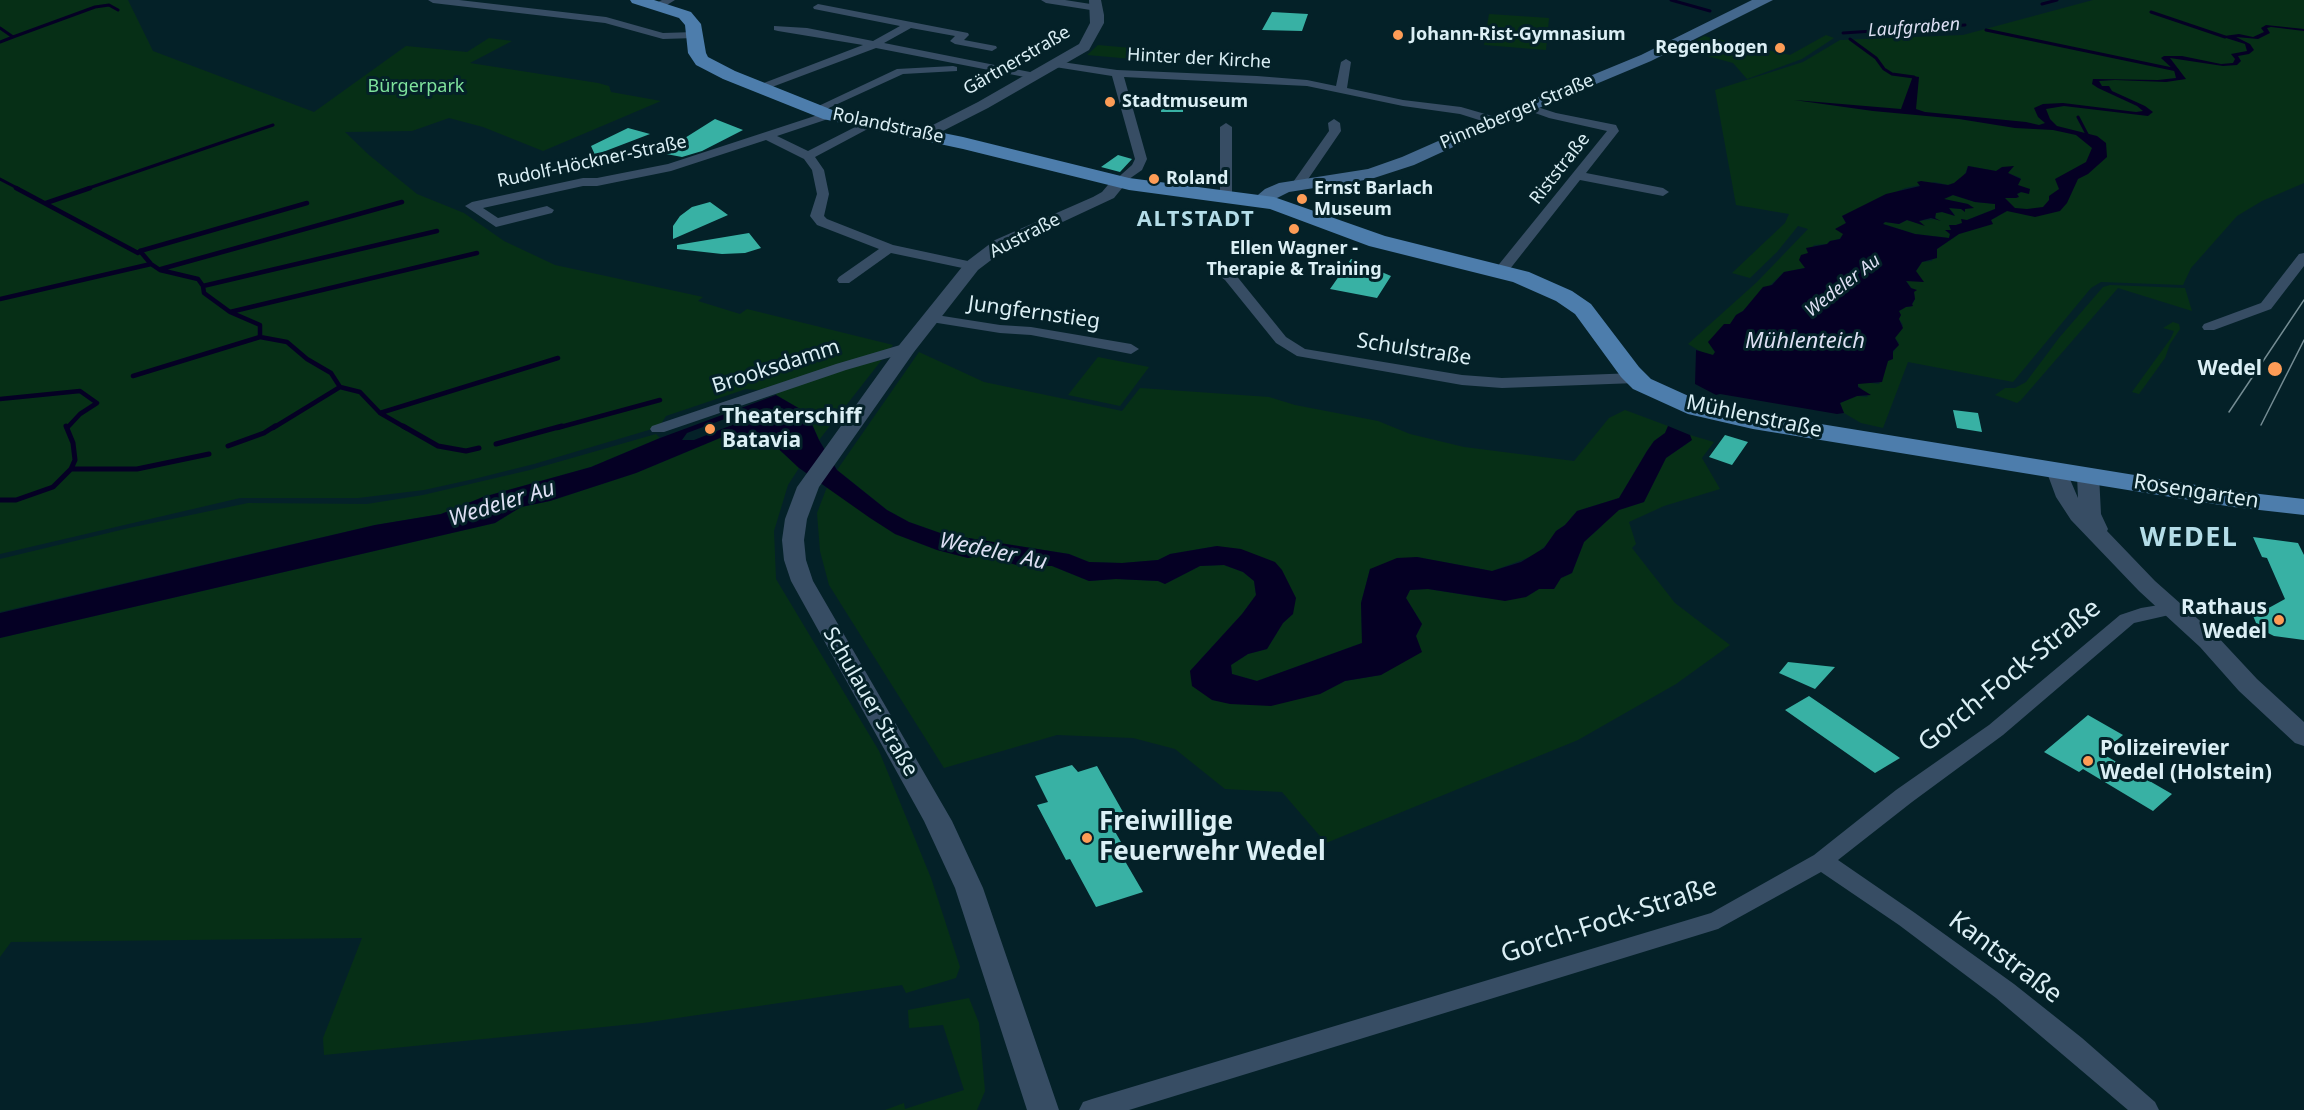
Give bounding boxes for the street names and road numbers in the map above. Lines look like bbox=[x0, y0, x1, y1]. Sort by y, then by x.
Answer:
street label: Gärtnerstraße bbox=[960, 22, 1074, 100]
street label: Hinter der Kirche bbox=[1127, 44, 1271, 74]
street label: Pinneberger Straße bbox=[1437, 70, 1597, 154]
street label: Rolandstraße bbox=[831, 104, 945, 148]
street label: Riststraße bbox=[1525, 129, 1595, 209]
street label: Rudolf-Höckner-Straße bbox=[495, 131, 689, 193]
street label: Austraße bbox=[986, 209, 1064, 263]
street label: Jungfernstieg bbox=[966, 291, 1102, 335]
street label: Schulstraße bbox=[1355, 329, 1473, 371]
street label: Brooksdamm bbox=[709, 335, 843, 399]
street label: Mühlenstraße bbox=[1684, 390, 1824, 444]
street label: Rosengarten bbox=[2132, 470, 2260, 514]
street label: Gorch-Fock-Straße bbox=[1913, 593, 2107, 759]
street label: Schulauer Straße bbox=[817, 623, 923, 781]
street label: Gorch-Fock-Straße bbox=[1497, 871, 1721, 971]
street label: Kantstraße bbox=[1942, 905, 2068, 1011]

